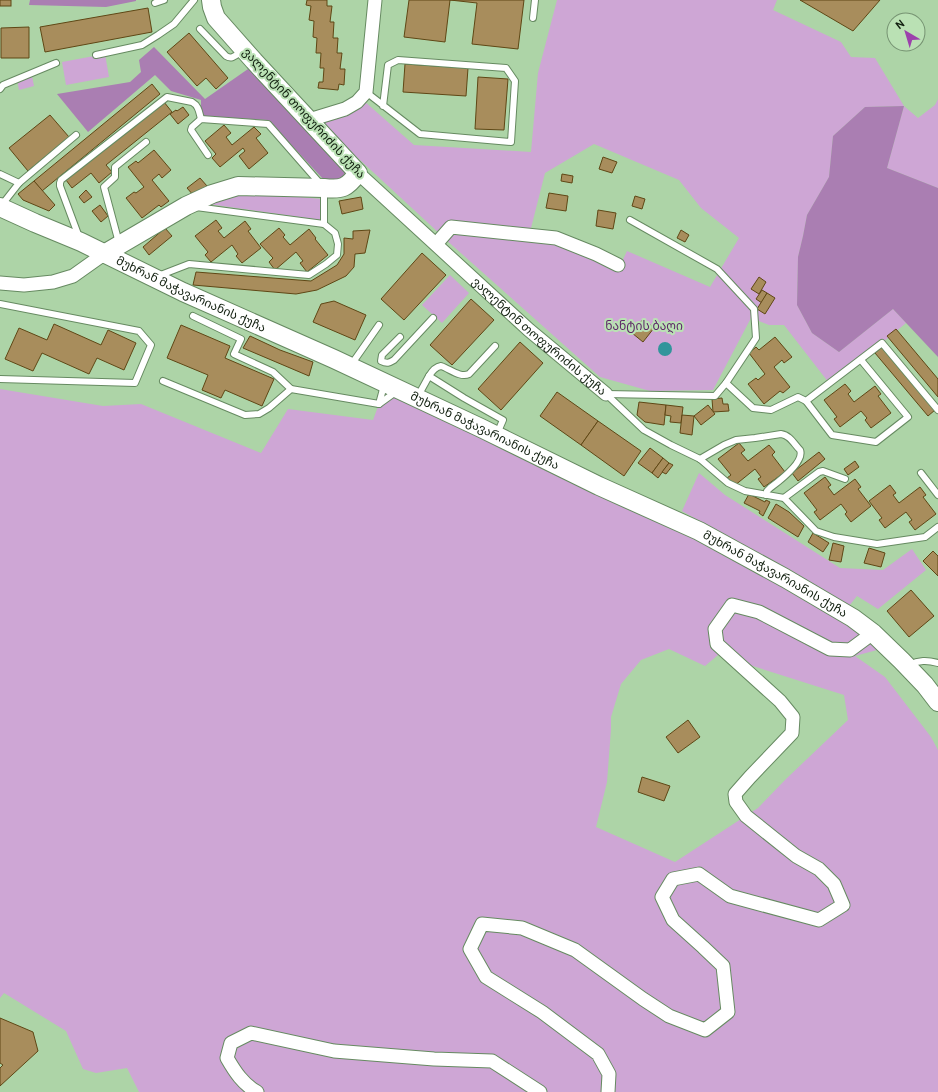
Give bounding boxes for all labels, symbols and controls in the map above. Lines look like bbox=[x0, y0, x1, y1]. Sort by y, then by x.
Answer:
north arrow bbox=[886, 12, 926, 52]
text: N bbox=[892, 16, 907, 32]
street label: ვალენტინ თოფურიძის ქუჩა bbox=[239, 44, 369, 182]
street label: მუხრან მაჭავარიანის ქუჩა bbox=[114, 252, 268, 335]
street label: ვალენტინ თოფურიძის ქუჩა bbox=[469, 274, 610, 398]
park label: ნანტის ბაღი bbox=[605, 318, 683, 334]
street label: მუხრან მაჭავარიანის ქუჩა bbox=[408, 388, 562, 472]
street label: მუხრან მაჭავარიანის ქუჩა bbox=[701, 527, 850, 620]

